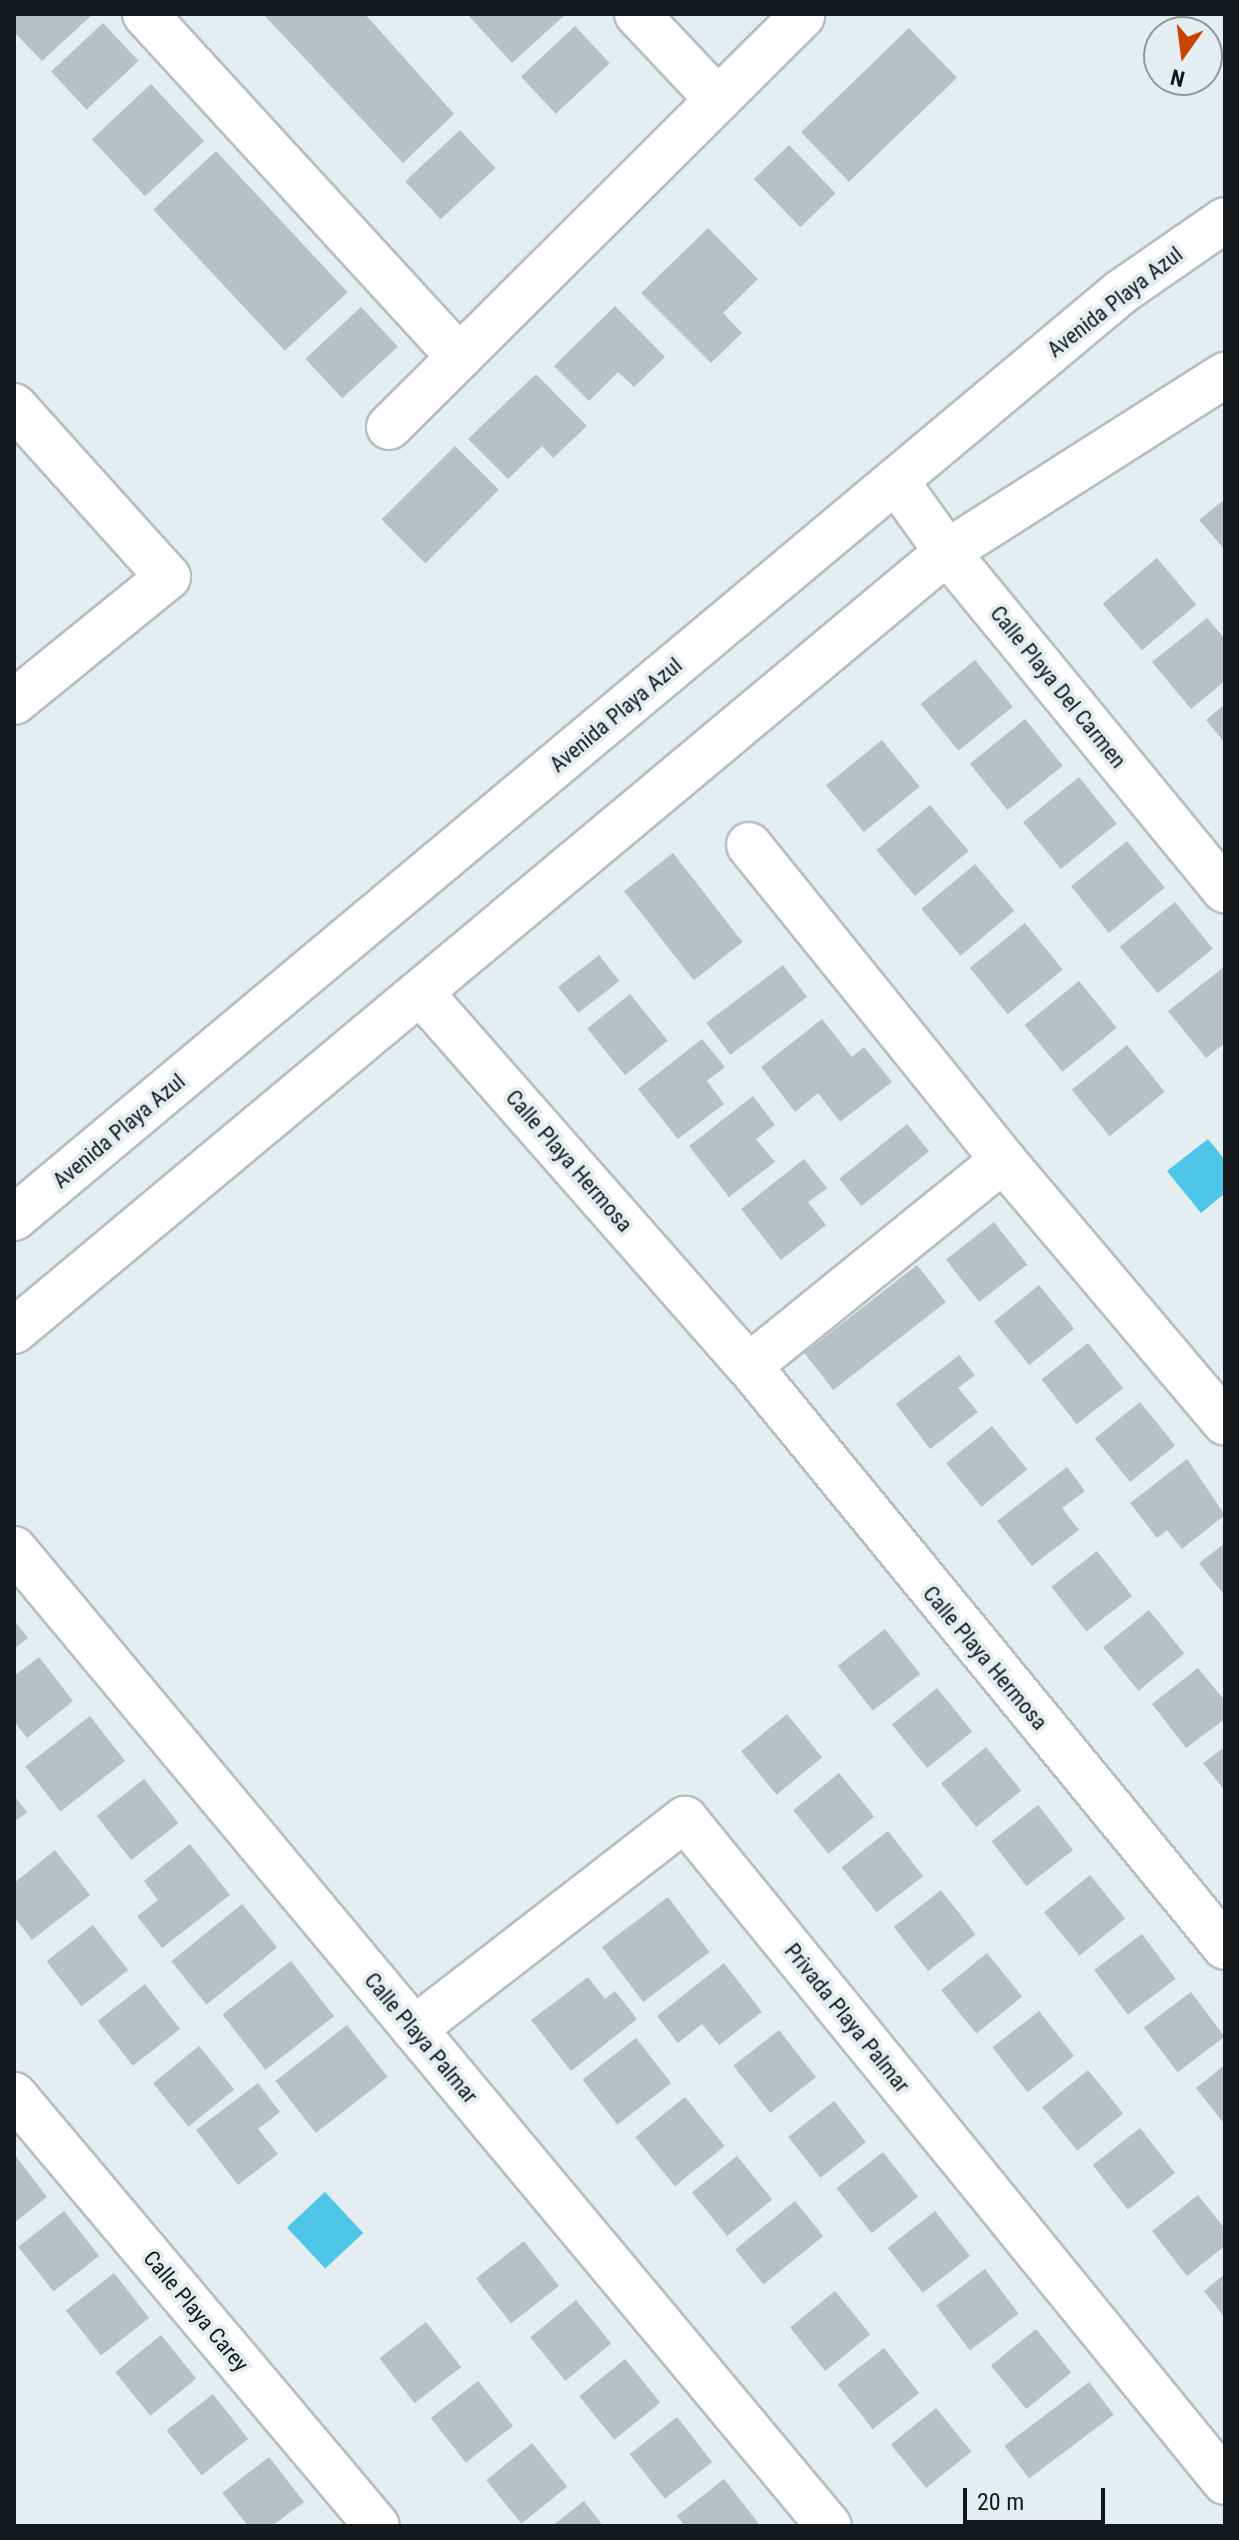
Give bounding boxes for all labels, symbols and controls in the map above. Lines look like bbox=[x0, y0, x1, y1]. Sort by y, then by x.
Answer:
north arrow bbox=[1143, 16, 1223, 96]
text: N bbox=[1168, 64, 1187, 92]
street label: Avenida Playa Azul bbox=[1042, 241, 1188, 363]
street label: Calle Playa Del Carmen bbox=[985, 601, 1131, 773]
street label: Avenida Playa Azul bbox=[545, 652, 687, 778]
street label: Avenida Playa Azul bbox=[48, 1068, 190, 1194]
street label: Calle Playa Hermosa bbox=[500, 1085, 638, 1237]
street label: Calle Playa Hermosa bbox=[917, 1581, 1053, 1735]
street label: Privada Playa Palmar bbox=[779, 1938, 915, 2098]
street label: Calle Playa Palmar bbox=[359, 1967, 483, 2109]
street label: Calle Playa Carey bbox=[138, 2245, 254, 2377]
scale bar bbox=[967, 2472, 1109, 2522]
text: 20 m bbox=[977, 2488, 1024, 2516]

